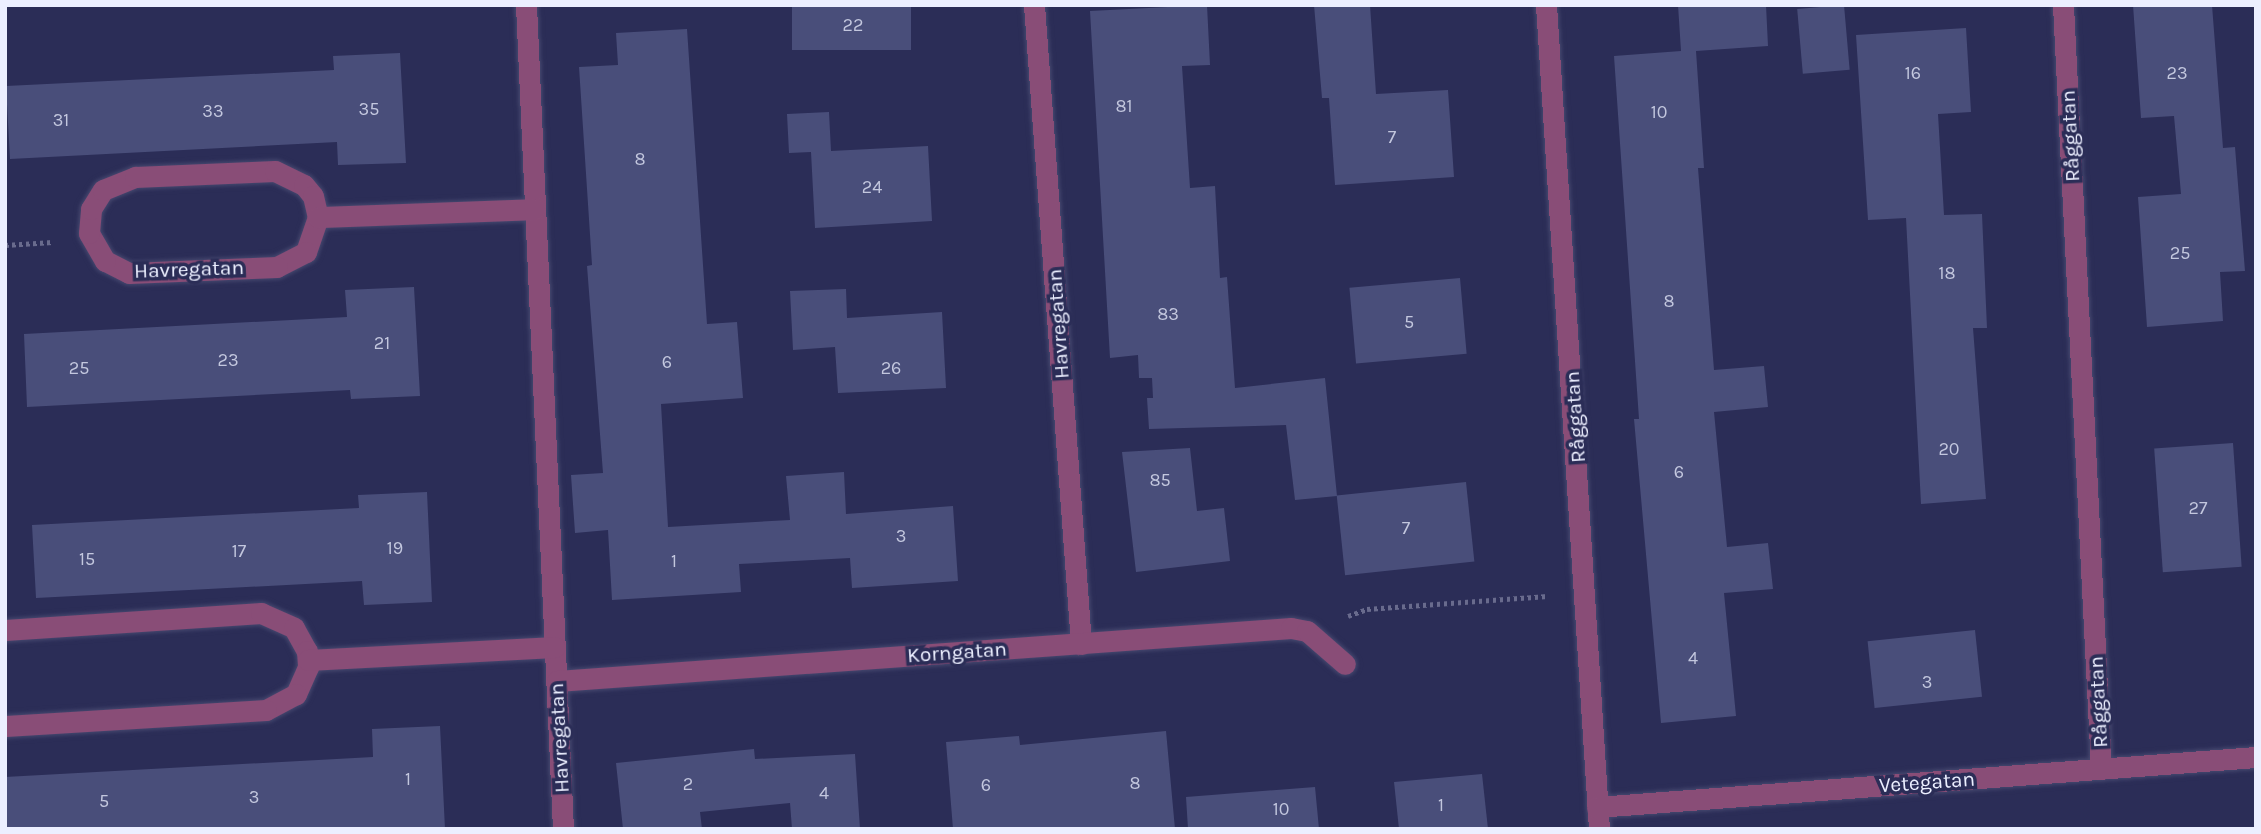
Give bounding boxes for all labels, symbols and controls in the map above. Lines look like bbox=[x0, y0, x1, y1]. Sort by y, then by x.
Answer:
house number: 22 bbox=[843, 14, 863, 36]
house number: 16 bbox=[1905, 62, 1921, 84]
house number: 23 bbox=[2166, 62, 2188, 84]
street label: Råggatan bbox=[2055, 89, 2085, 183]
house number: 81 bbox=[1115, 95, 1133, 117]
house number: 35 bbox=[359, 98, 379, 120]
house number: 33 bbox=[202, 100, 224, 122]
house number: 10 bbox=[1651, 101, 1667, 123]
house number: 31 bbox=[53, 109, 69, 131]
house number: 7 bbox=[1388, 126, 1396, 148]
house number: 8 bbox=[634, 148, 646, 170]
house number: 24 bbox=[862, 176, 882, 198]
house number: 25 bbox=[2170, 242, 2190, 264]
street label: Havregatan bbox=[134, 254, 244, 284]
house number: 18 bbox=[1938, 262, 1956, 284]
street label: Havregatan bbox=[1042, 268, 1074, 380]
house number: 8 bbox=[1663, 290, 1675, 312]
house number: 83 bbox=[1157, 303, 1179, 325]
house number: 5 bbox=[1404, 311, 1414, 333]
house number: 21 bbox=[374, 332, 390, 354]
house number: 23 bbox=[217, 349, 239, 371]
house number: 6 bbox=[662, 351, 672, 373]
house number: 25 bbox=[69, 357, 89, 379]
house number: 26 bbox=[881, 357, 901, 379]
street label: Råggatan bbox=[1559, 370, 1591, 464]
house number: 20 bbox=[1938, 438, 1960, 460]
house number: 6 bbox=[1674, 461, 1684, 483]
house number: 85 bbox=[1149, 469, 1171, 491]
house number: 27 bbox=[2189, 497, 2207, 519]
house number: 7 bbox=[1402, 517, 1410, 539]
house number: 3 bbox=[896, 525, 906, 547]
house number: 19 bbox=[387, 537, 403, 559]
house number: 17 bbox=[232, 540, 246, 562]
house number: 15 bbox=[79, 548, 95, 570]
house number: 1 bbox=[671, 550, 677, 572]
street label: Korngatan bbox=[906, 636, 1008, 668]
house number: 4 bbox=[1688, 647, 1698, 669]
street label: Råggatan bbox=[2083, 655, 2113, 749]
house number: 3 bbox=[1922, 671, 1932, 693]
street label: Havregatan bbox=[544, 682, 574, 794]
street label: Vetegatan bbox=[1878, 766, 1976, 798]
house number: 1 bbox=[405, 768, 411, 790]
house number: 8 bbox=[1129, 772, 1141, 794]
house number: 2 bbox=[683, 773, 693, 795]
house number: 6 bbox=[981, 774, 991, 796]
house number: 4 bbox=[819, 782, 829, 804]
house number: 3 bbox=[249, 786, 259, 808]
house number: 5 bbox=[99, 790, 109, 812]
house number: 1 bbox=[1438, 794, 1444, 816]
house number: 10 bbox=[1273, 798, 1289, 820]

